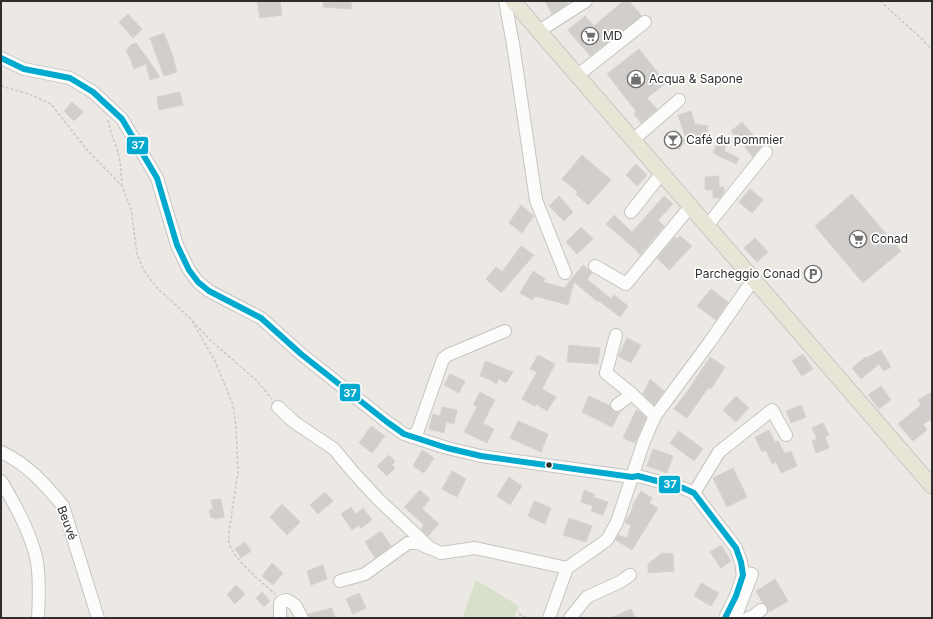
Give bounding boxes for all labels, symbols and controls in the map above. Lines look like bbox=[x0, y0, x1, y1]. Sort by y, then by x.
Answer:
supermarket icon: MD bbox=[580, 26, 600, 46]
place label: MD bbox=[603, 28, 623, 43]
shop icon: Acqua & Sapone bbox=[626, 69, 646, 89]
place label: Acqua & Sapone bbox=[649, 71, 743, 86]
bar icon: Café du pommier bbox=[663, 130, 683, 150]
place label: Café du pommier bbox=[686, 132, 784, 147]
line badge: 37 bbox=[126, 136, 149, 155]
text: 37 bbox=[131, 138, 145, 152]
supermarket icon: Conad bbox=[848, 229, 868, 249]
place label: Conad bbox=[871, 231, 908, 246]
parking icon: Parcheggio Conad bbox=[803, 264, 823, 284]
place label: Parcheggio Conad bbox=[695, 266, 800, 281]
line badge: 37 bbox=[339, 383, 361, 402]
text: 37 bbox=[343, 386, 357, 400]
unlabelled marker bbox=[544, 460, 554, 470]
line badge: 37 bbox=[658, 475, 681, 494]
text: 37 bbox=[663, 477, 677, 491]
street label: Beuvé bbox=[54, 504, 81, 542]

